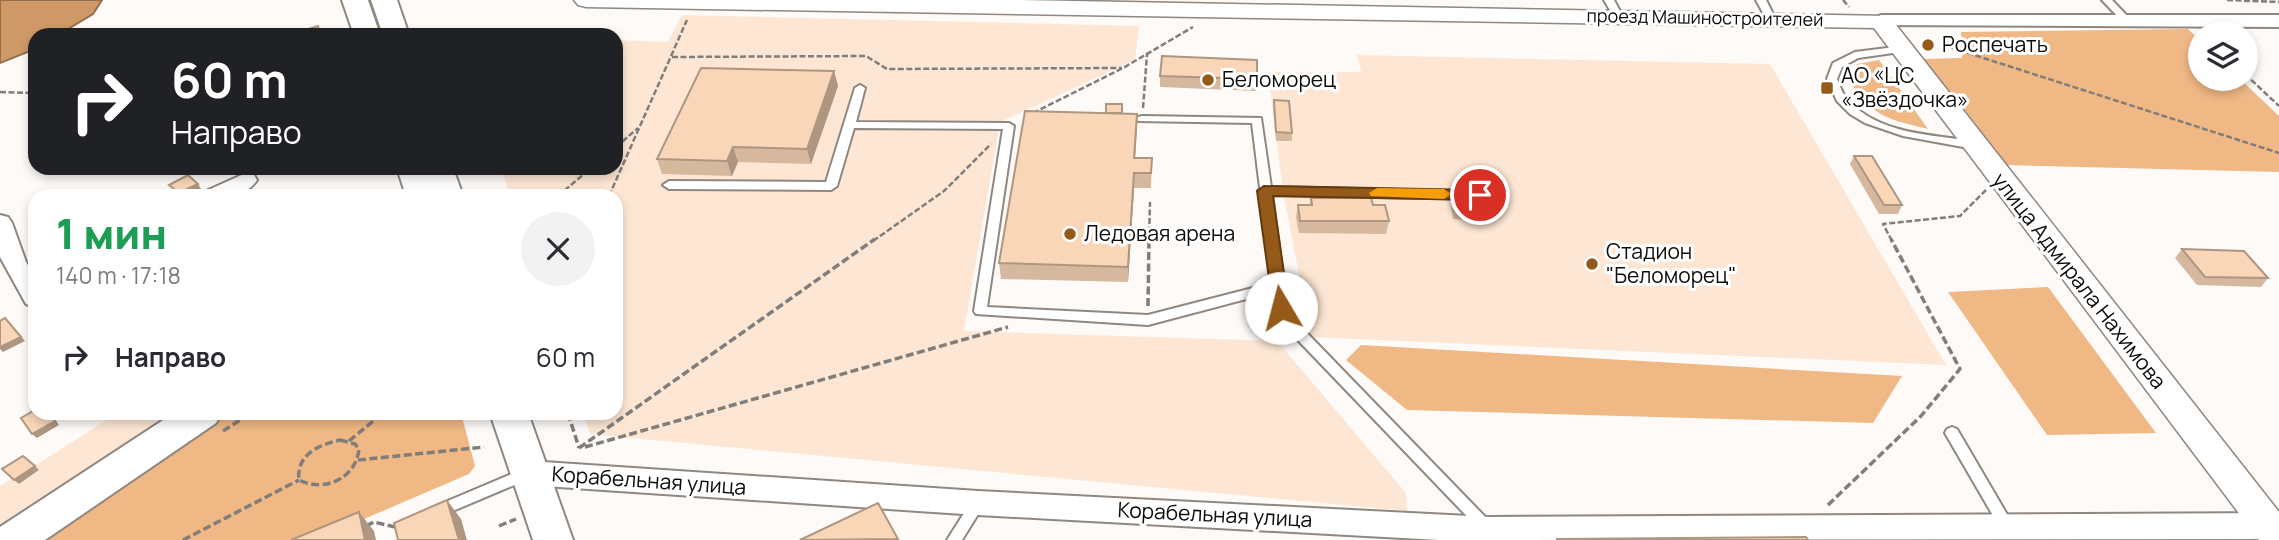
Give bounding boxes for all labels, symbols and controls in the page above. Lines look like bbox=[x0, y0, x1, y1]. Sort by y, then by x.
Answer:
street label: проезд Машиностроителей bbox=[1586, 3, 1824, 31]
map controls bbox=[2188, 21, 2258, 91]
button: layers bbox=[2188, 21, 2258, 91]
place label: Роспечать bbox=[1942, 30, 2048, 58]
marker: Роспечать bbox=[1920, 37, 1936, 53]
text: 60 m bbox=[171, 46, 288, 113]
icon: right bbox=[56, 56, 147, 147]
place label: АО «ЦС «Звёздочка» bbox=[1841, 61, 1968, 113]
place label: Беломорец bbox=[1222, 65, 1336, 93]
marker: Беломорец bbox=[1200, 72, 1216, 88]
marker: АО «ЦС «Звёздочка» bbox=[1819, 80, 1835, 96]
text: Направо bbox=[171, 110, 302, 154]
pin bbox=[1450, 165, 1510, 225]
street label: улица Адмирала Нахимова bbox=[1987, 167, 2173, 394]
icon: arrive bbox=[1461, 176, 1499, 214]
text: 1 мин bbox=[56, 204, 167, 262]
button: close bbox=[521, 212, 595, 286]
place label: Ледовая арена bbox=[1084, 219, 1235, 247]
marker: Ледовая арена bbox=[1062, 226, 1078, 242]
place label: Стадион "Беломорец" bbox=[1606, 237, 1737, 289]
marker: Стадион "Беломорец" bbox=[1584, 256, 1600, 272]
text: 140 m · 17:18 bbox=[56, 259, 181, 291]
position arrow bbox=[1244, 271, 1318, 345]
icon: right bbox=[56, 338, 94, 376]
text: Направо bbox=[115, 339, 226, 375]
text: 60 m bbox=[536, 339, 595, 375]
street label: Корабельная улица bbox=[551, 459, 747, 501]
street label: Корабельная улица bbox=[1117, 495, 1313, 533]

